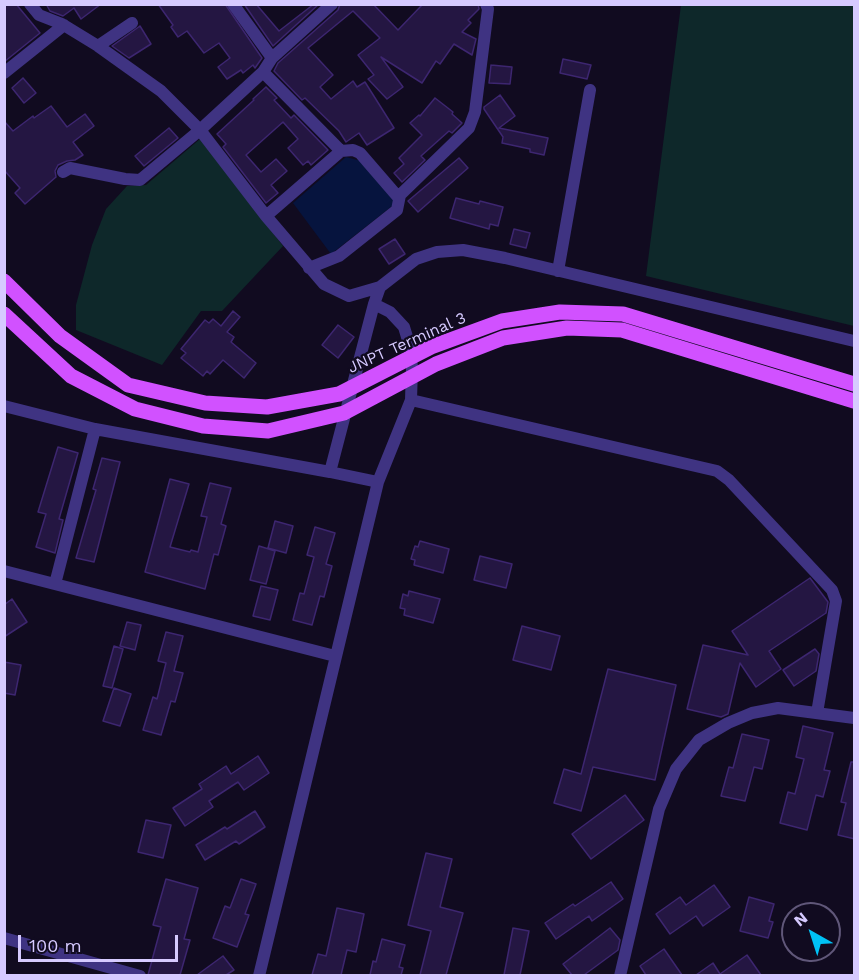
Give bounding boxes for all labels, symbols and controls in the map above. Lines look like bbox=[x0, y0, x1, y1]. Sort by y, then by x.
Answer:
street label: JNPT Terminal 3 bbox=[345, 308, 469, 378]
north arrow bbox=[781, 902, 841, 962]
text: N bbox=[790, 908, 811, 930]
scale bar bbox=[21, 923, 182, 961]
text: 100 m bbox=[29, 935, 82, 956]

